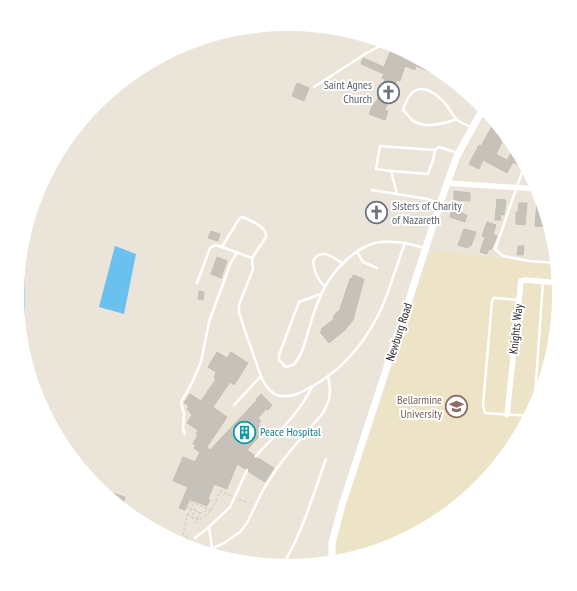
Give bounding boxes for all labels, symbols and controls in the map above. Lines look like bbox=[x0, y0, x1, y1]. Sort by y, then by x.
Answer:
place label: Saint Agnes Church bbox=[324, 77, 372, 106]
church icon: Saint Agnes Church bbox=[375, 79, 401, 105]
place label: Sisters of Charity of Nazareth bbox=[392, 198, 462, 227]
church icon: Sisters of Charity of Nazareth bbox=[364, 200, 390, 226]
street label: Newburg Road bbox=[382, 301, 415, 363]
street label: Knights Way bbox=[505, 302, 526, 355]
place label: Bellarmine University bbox=[397, 392, 442, 421]
school or university icon: Bellarmine University bbox=[444, 394, 470, 420]
building icon: Peace Hospital bbox=[232, 419, 258, 445]
place label: Peace Hospital bbox=[260, 424, 321, 439]

